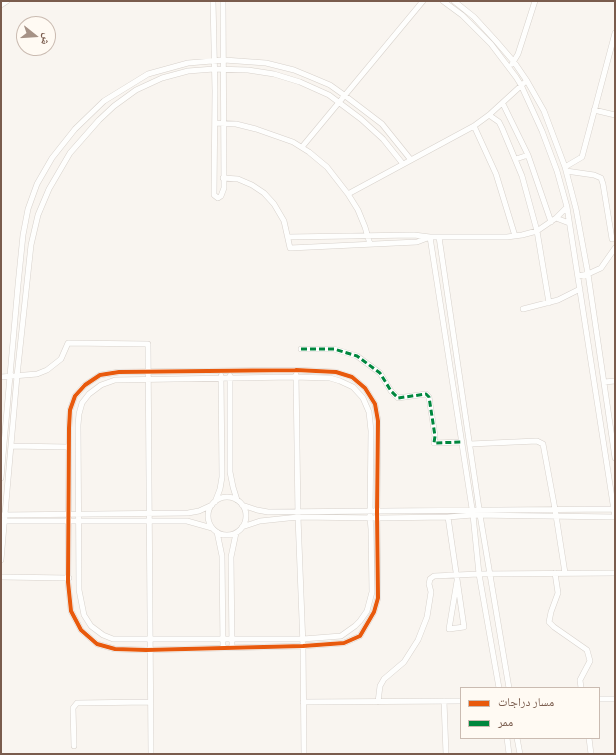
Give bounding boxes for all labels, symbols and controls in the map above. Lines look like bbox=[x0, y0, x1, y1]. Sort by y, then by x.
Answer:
north arrow bbox=[16, 16, 56, 56]
text: ش bbox=[39, 32, 55, 47]
legend bbox=[460, 687, 600, 739]
text: مسار دراجات bbox=[498, 694, 554, 708]
text: ممر bbox=[498, 714, 513, 728]

